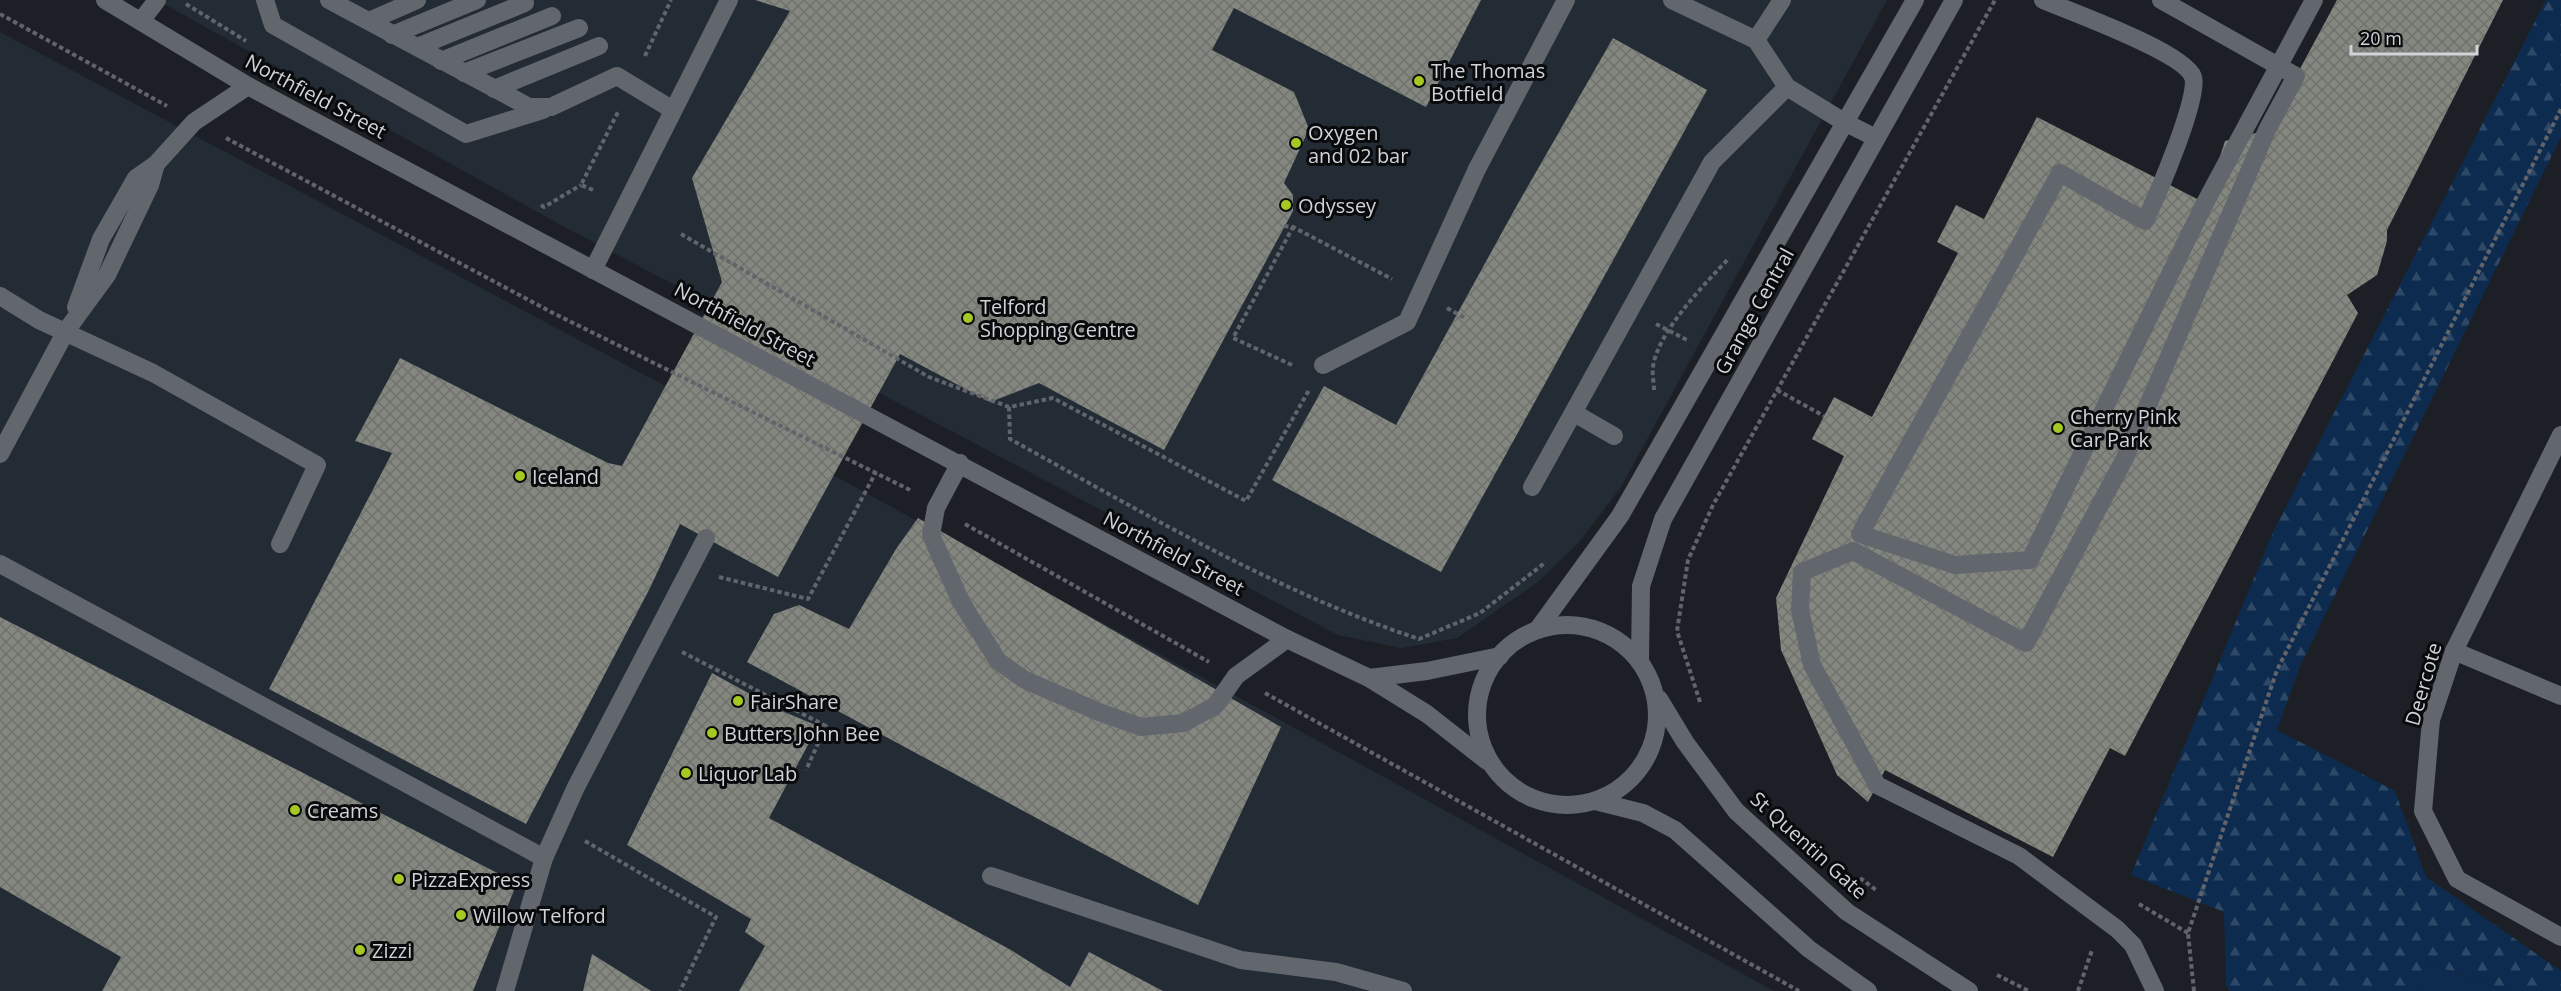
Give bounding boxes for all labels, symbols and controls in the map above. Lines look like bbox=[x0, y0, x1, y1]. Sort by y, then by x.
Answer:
scale bar bbox=[2351, 18, 2477, 56]
text: 20 m bbox=[2360, 26, 2402, 50]
street label: Northfield Street bbox=[241, 47, 391, 145]
place label: The Thomas Botfield bbox=[1431, 57, 1545, 107]
marker: The Thomas Botfield bbox=[1412, 74, 1426, 88]
place label: Oxygen and 02 bar bbox=[1308, 119, 1408, 169]
marker: Oxygen and 02 bar bbox=[1289, 136, 1303, 150]
place label: Odyssey bbox=[1298, 192, 1377, 219]
marker: Odyssey bbox=[1279, 198, 1293, 212]
street label: Grange Central bbox=[1708, 243, 1800, 379]
street label: Northfield Street bbox=[670, 275, 820, 373]
place label: Telford Shopping Centre bbox=[980, 293, 1136, 343]
marker: Telford Shopping Centre bbox=[961, 311, 975, 325]
place label: Cherry Pink Car Park bbox=[2070, 403, 2178, 453]
marker: Cherry Pink Car Park bbox=[2051, 421, 2065, 435]
place label: Iceland bbox=[532, 463, 599, 490]
marker: Iceland bbox=[513, 469, 527, 483]
street label: Northfield Street bbox=[1099, 504, 1249, 602]
street label: Deercote bbox=[2398, 639, 2448, 729]
place label: FairShare bbox=[750, 688, 838, 715]
marker: FairShare bbox=[731, 694, 745, 708]
place label: Butters John Bee bbox=[724, 720, 880, 747]
marker: Butters John Bee bbox=[705, 726, 719, 740]
place label: Liquor Lab bbox=[698, 760, 797, 787]
marker: Liquor Lab bbox=[679, 766, 693, 780]
street label: St Quentin Gate bbox=[1745, 785, 1873, 905]
place label: Creams bbox=[307, 797, 378, 824]
marker: Creams bbox=[288, 803, 302, 817]
place label: PizzaExpress bbox=[411, 866, 530, 893]
marker: PizzaExpress bbox=[392, 872, 406, 886]
place label: Willow Telford bbox=[473, 902, 606, 929]
marker: Willow Telford bbox=[454, 908, 468, 922]
place label: Zizzi bbox=[372, 937, 412, 964]
marker: Zizzi bbox=[353, 943, 367, 957]

